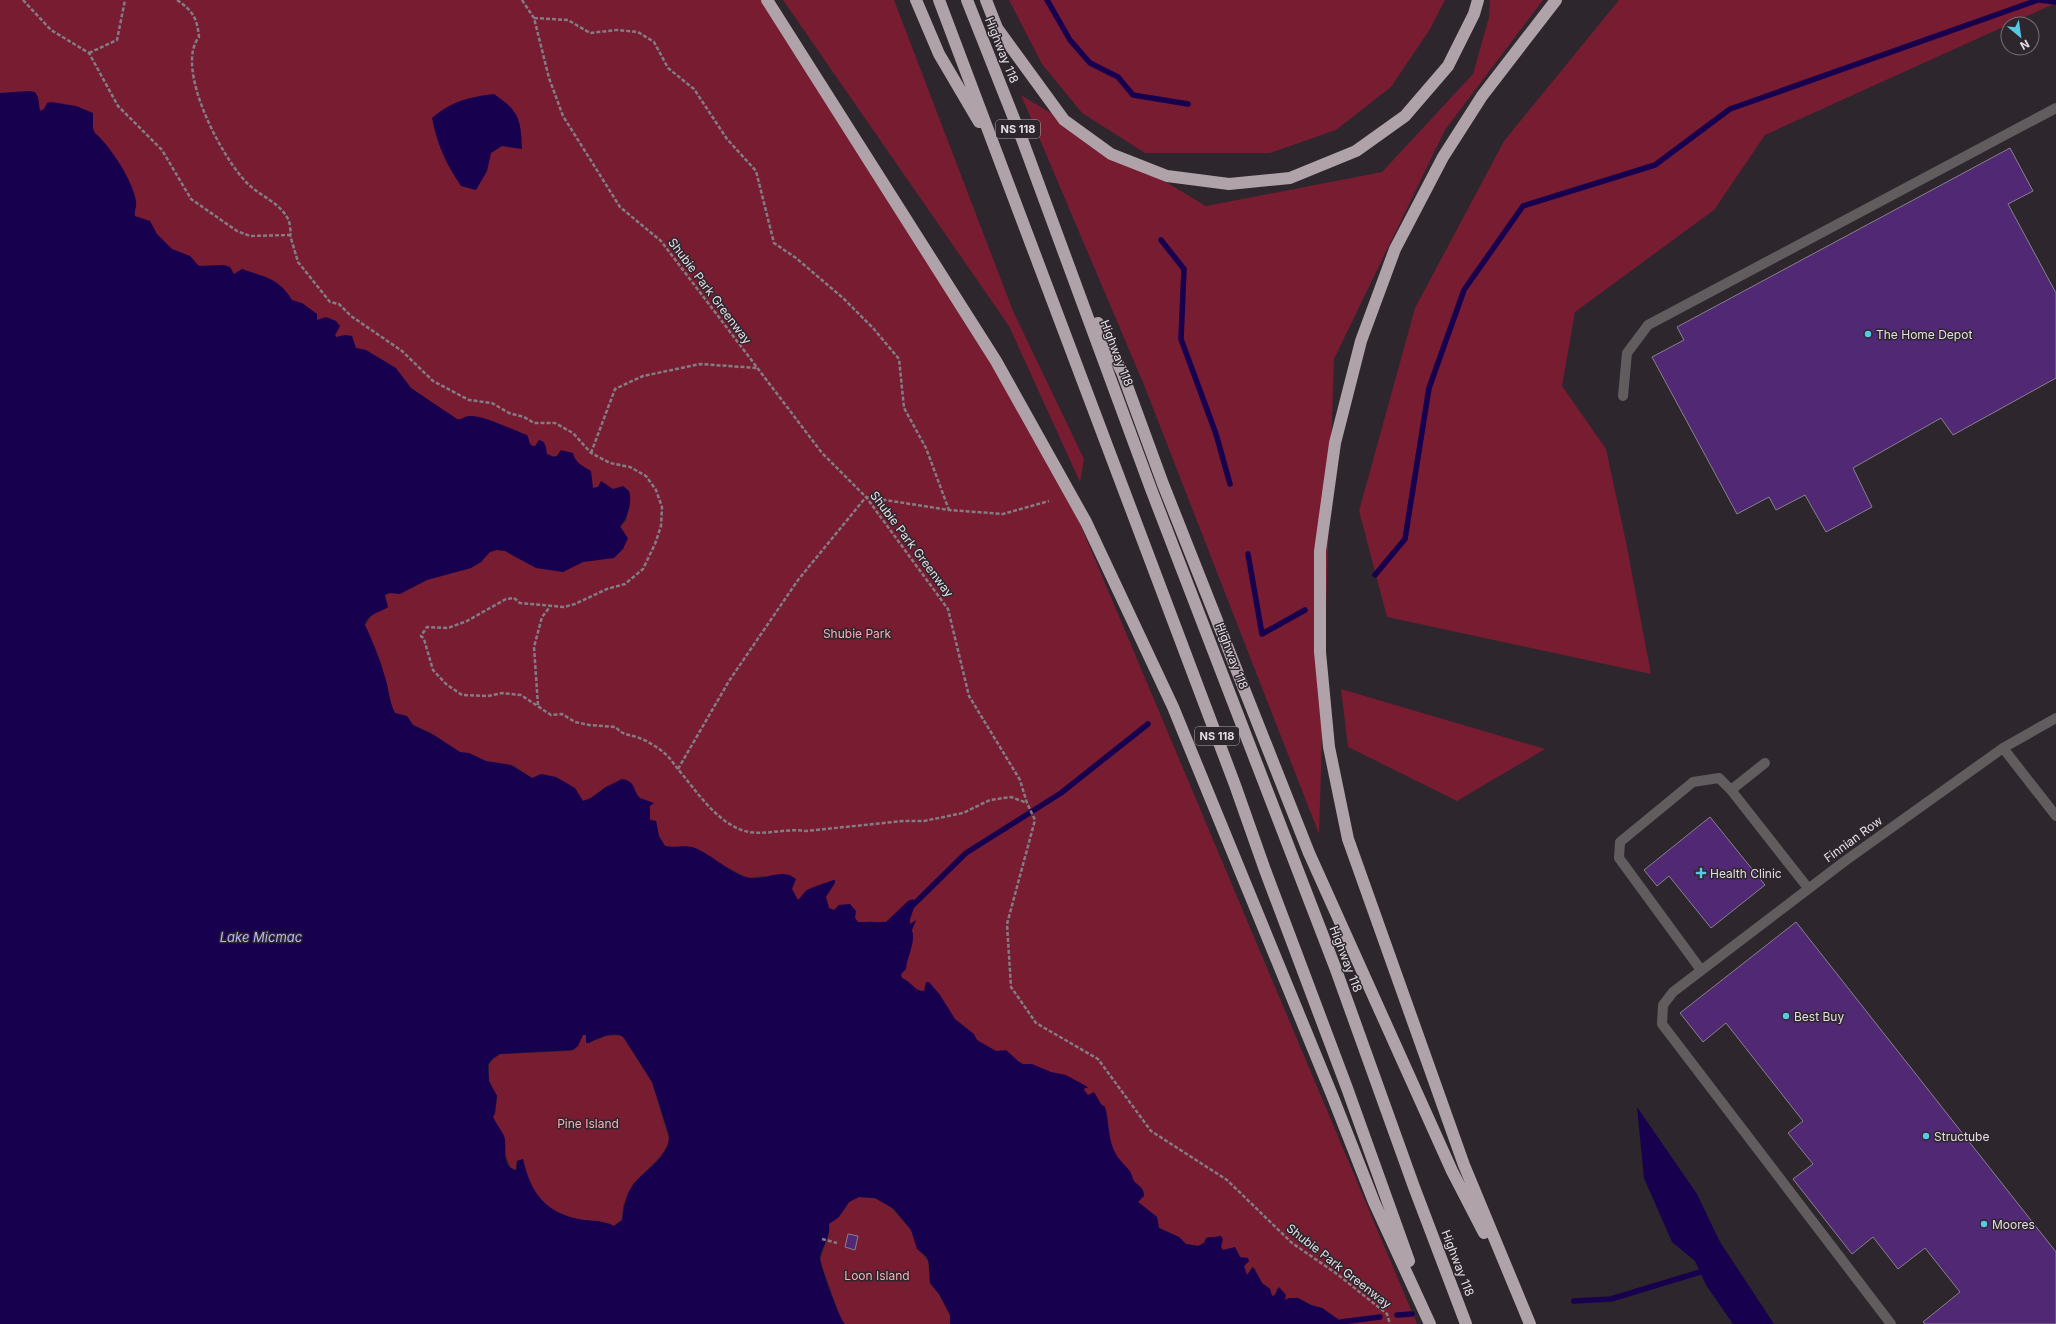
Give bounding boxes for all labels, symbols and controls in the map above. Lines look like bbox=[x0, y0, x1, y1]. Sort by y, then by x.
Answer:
street label: Highway 118 bbox=[982, 15, 1022, 85]
north arrow bbox=[2000, 16, 2040, 56]
text: N bbox=[2018, 37, 2032, 53]
road number: NS 118 bbox=[996, 120, 1040, 138]
street label: Shubie Park Greenway bbox=[665, 235, 755, 347]
street label: Highway 118 bbox=[1097, 318, 1137, 388]
place label: The Home Depot bbox=[1876, 327, 1972, 342]
marker: The Home Depot bbox=[1863, 329, 1873, 339]
street label: Shubie Park Greenway bbox=[867, 488, 957, 600]
street label: Highway 118 bbox=[1212, 621, 1252, 691]
park label: Shubie Park bbox=[823, 626, 892, 641]
road number: NS 118 bbox=[1195, 727, 1239, 745]
street label: Finnian Row bbox=[1821, 813, 1885, 865]
place label: Health Clinic bbox=[1710, 866, 1782, 881]
marker: Health Clinic bbox=[1695, 867, 1707, 879]
street label: Highway 118 bbox=[1326, 924, 1366, 994]
water label: Lake Micmac bbox=[220, 929, 303, 945]
place label: Best Buy bbox=[1794, 1009, 1844, 1024]
marker: Best Buy bbox=[1781, 1011, 1791, 1021]
park label: Pine Island bbox=[557, 1116, 619, 1131]
place label: Structube bbox=[1934, 1129, 1989, 1144]
marker: Structube bbox=[1921, 1131, 1931, 1141]
place label: Moores bbox=[1992, 1217, 2035, 1232]
marker: Moores bbox=[1979, 1219, 1989, 1229]
street label: Shubie Park Greenway bbox=[1284, 1220, 1395, 1312]
street label: Highway 118 bbox=[1438, 1228, 1478, 1298]
park label: Loon Island bbox=[844, 1268, 910, 1283]

